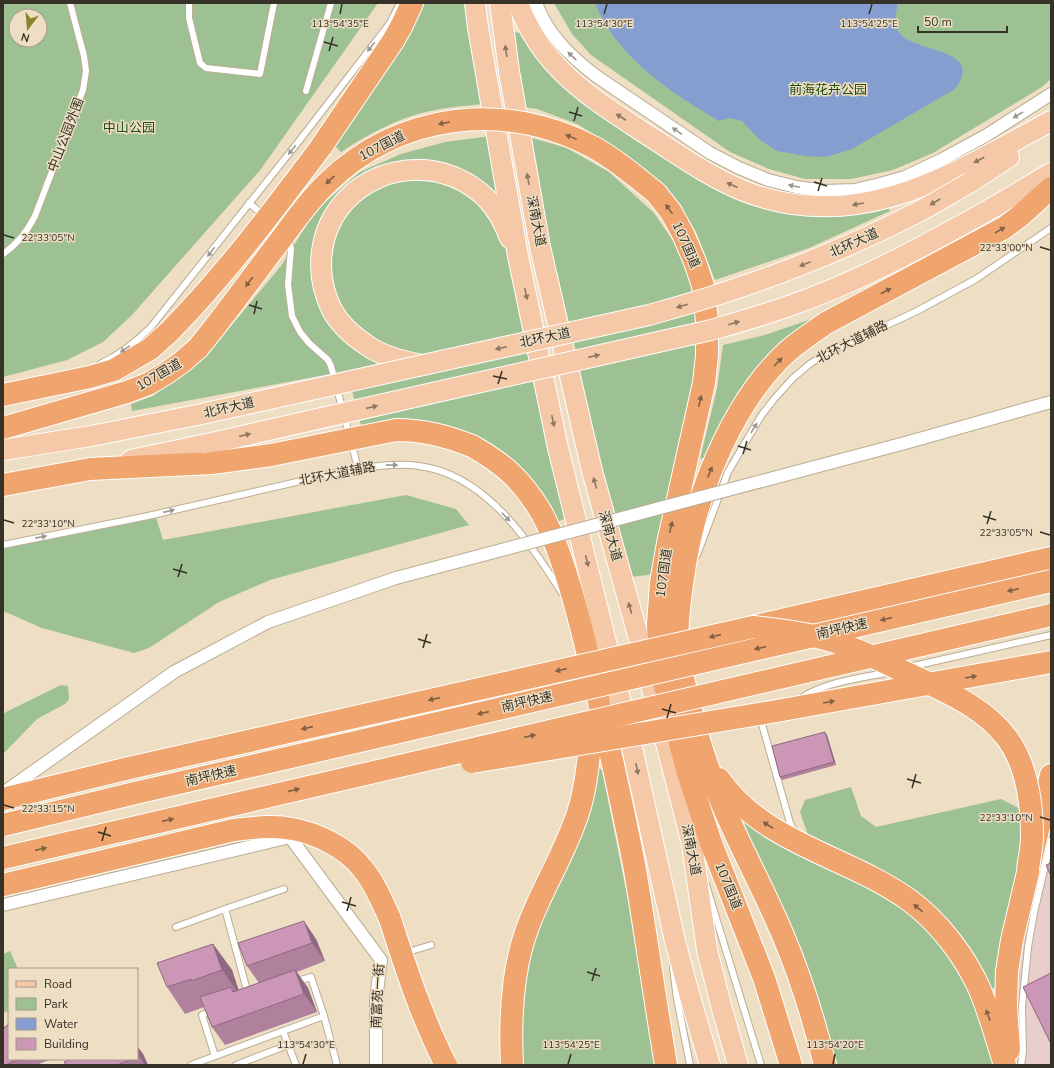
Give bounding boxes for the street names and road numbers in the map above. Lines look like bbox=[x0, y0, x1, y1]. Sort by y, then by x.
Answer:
street label: 中山公园外围 bbox=[44, 95, 88, 175]
street label: 107国道 bbox=[356, 127, 408, 165]
street label: 深南大道 bbox=[522, 194, 550, 248]
street label: 107国道 bbox=[668, 219, 704, 271]
street label: 北环大道 bbox=[827, 224, 881, 262]
street label: 北环大道辅路 bbox=[813, 316, 891, 368]
street label: 北环大道 bbox=[518, 324, 572, 352]
street label: 107国道 bbox=[133, 355, 185, 395]
street label: 北环大道 bbox=[202, 393, 256, 423]
street label: 北环大道辅路 bbox=[297, 458, 377, 490]
street label: 深南大道 bbox=[594, 509, 626, 563]
street label: 107国道 bbox=[652, 547, 676, 599]
street label: 南坪快速 bbox=[815, 614, 869, 644]
street label: 南坪快速 bbox=[500, 687, 554, 717]
street label: 南坪快速 bbox=[184, 761, 238, 791]
street label: 深南大道 bbox=[677, 823, 705, 877]
street label: 107国道 bbox=[710, 860, 746, 912]
street label: 南富苑一街 bbox=[367, 963, 389, 1029]

